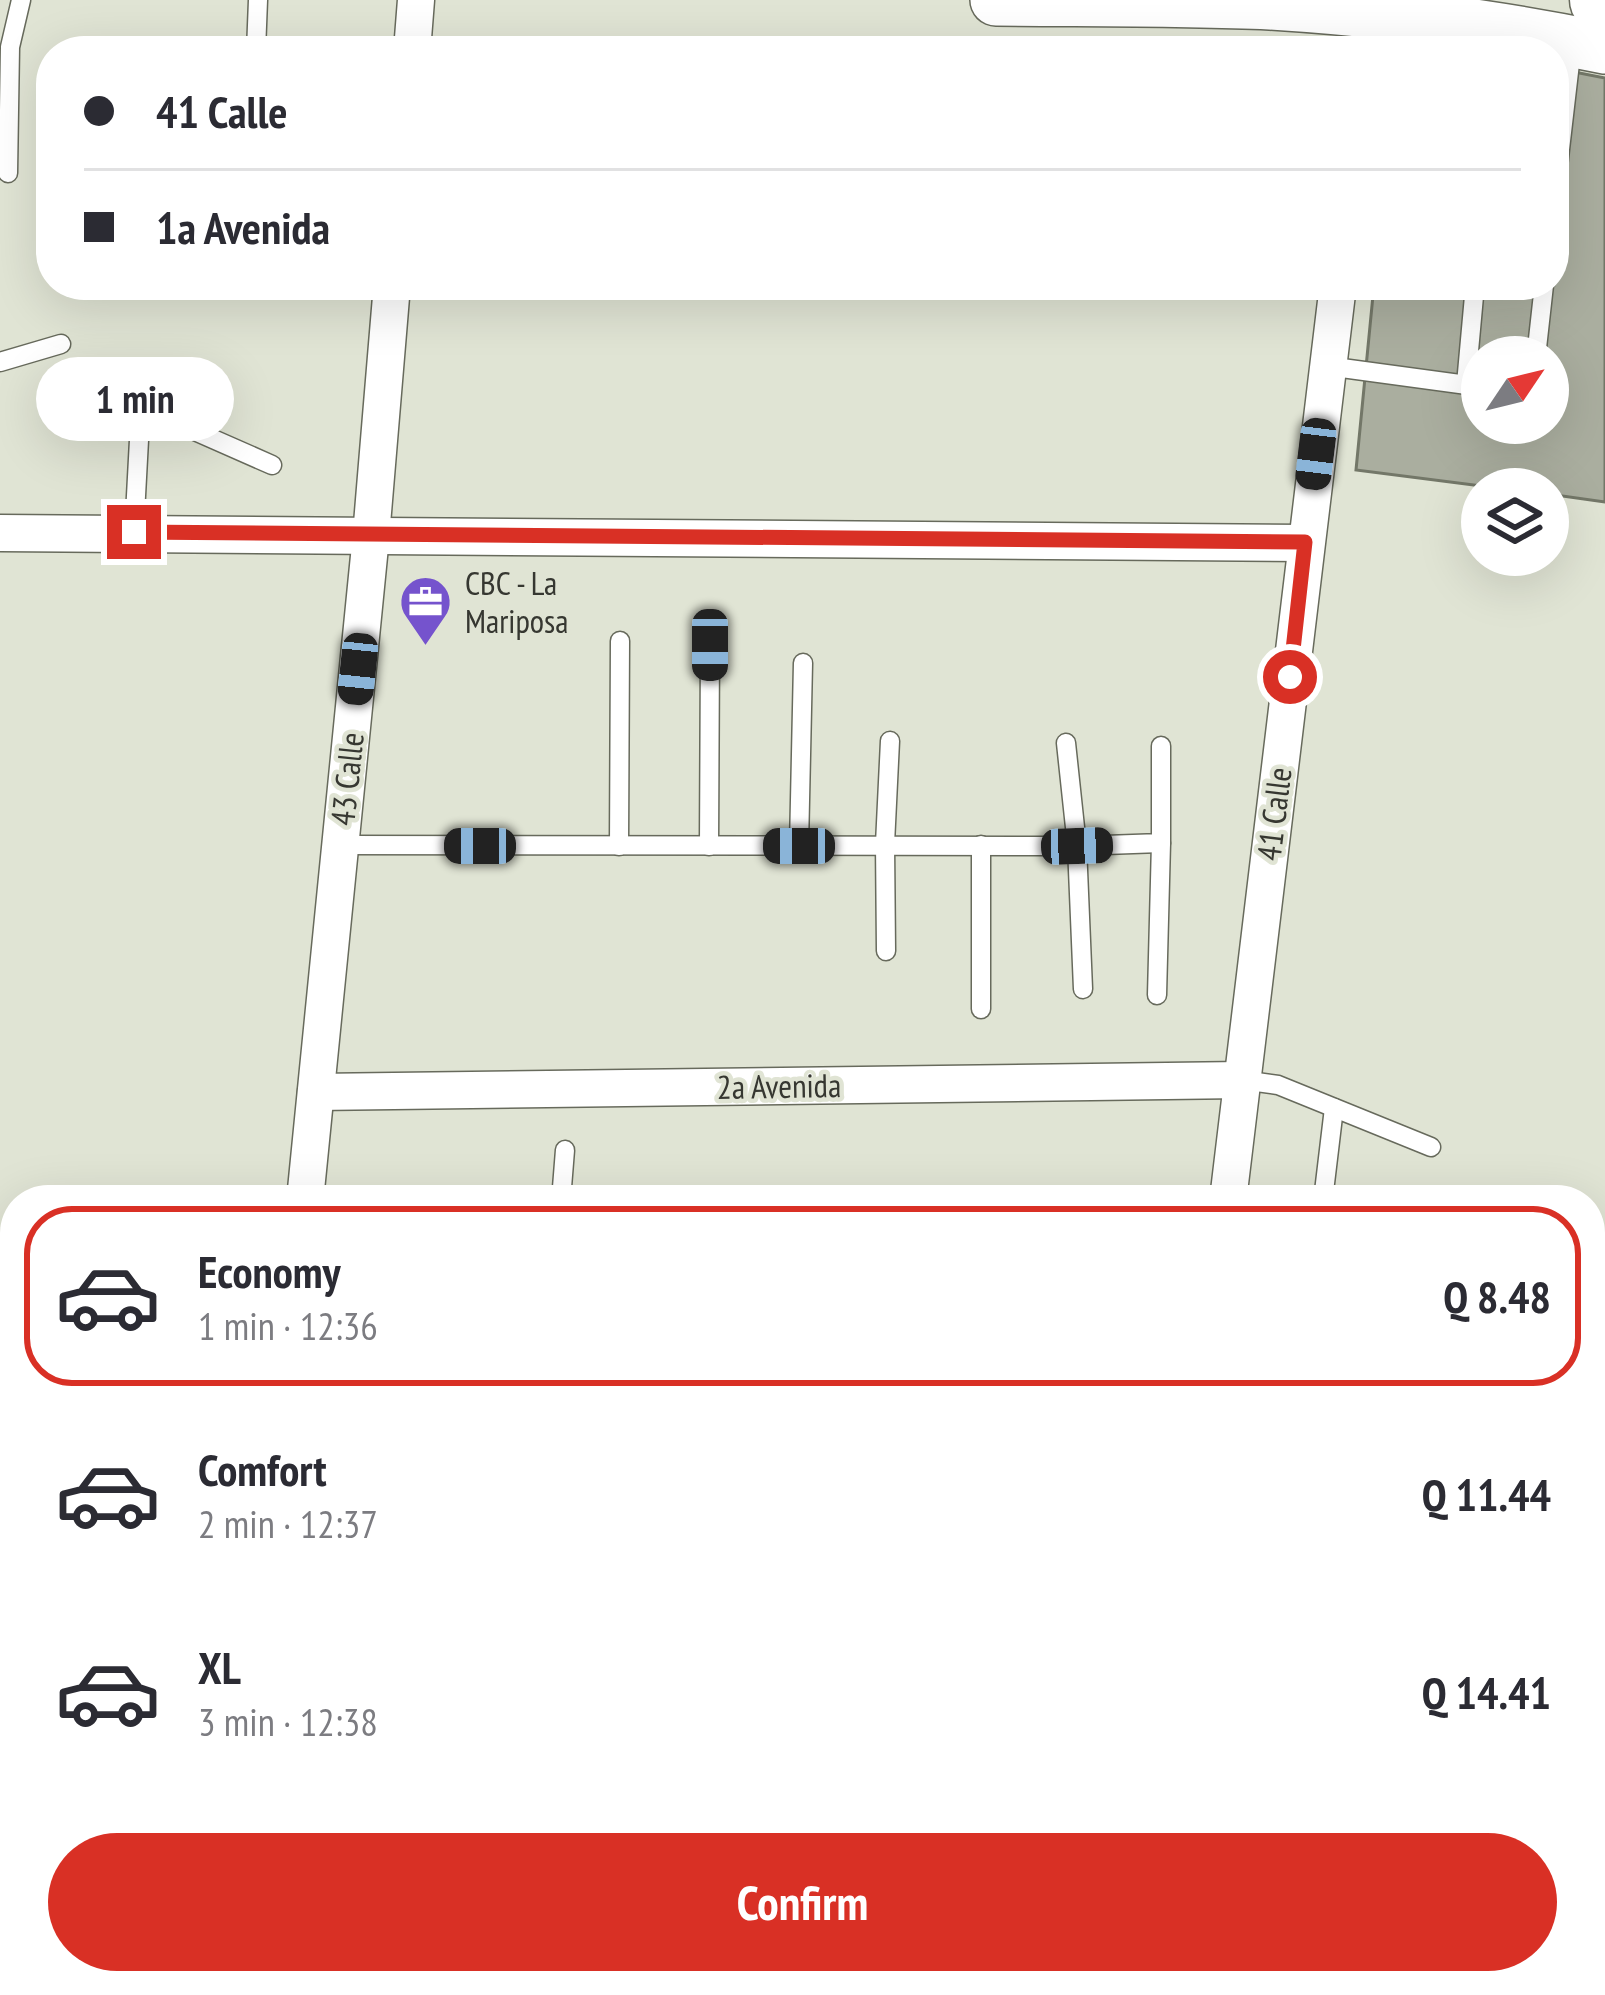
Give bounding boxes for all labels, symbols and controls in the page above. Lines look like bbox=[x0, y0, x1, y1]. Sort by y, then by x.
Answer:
text: 41 Calle bbox=[156, 82, 288, 140]
text: 1a Avenida bbox=[156, 198, 330, 256]
north arrow bbox=[1461, 336, 1569, 444]
map controls bbox=[1461, 336, 1569, 576]
callout: 1 min bbox=[35, 358, 233, 442]
text: 1 min bbox=[96, 373, 174, 424]
car bbox=[1294, 416, 1338, 492]
button: layers bbox=[1461, 468, 1569, 576]
route end bbox=[107, 505, 161, 559]
place label: CBC - La Mariposa bbox=[465, 561, 568, 642]
office icon: CBC - La Mariposa bbox=[398, 574, 454, 648]
car bbox=[692, 609, 728, 681]
car bbox=[336, 631, 380, 707]
route start bbox=[1263, 650, 1317, 704]
street label: 43 Calle bbox=[320, 730, 373, 828]
street label: 41 Calle bbox=[1246, 765, 1301, 863]
car bbox=[1040, 827, 1114, 865]
car bbox=[444, 828, 516, 864]
car bbox=[763, 828, 835, 864]
street label: 2a Avenida bbox=[716, 1063, 842, 1108]
icon: car bbox=[54, 1242, 162, 1350]
text: Economy bbox=[198, 1242, 341, 1300]
text: Q 8.48 bbox=[1443, 1267, 1551, 1325]
text: 1 min · 12:36 bbox=[198, 1300, 378, 1351]
icon: car bbox=[54, 1440, 162, 1548]
text: Comfort bbox=[198, 1440, 327, 1498]
text: Q 11.44 bbox=[1422, 1465, 1551, 1523]
text: 2 min · 12:37 bbox=[198, 1498, 378, 1549]
icon: car bbox=[54, 1638, 162, 1746]
text: XL bbox=[198, 1638, 241, 1696]
text: Q 14.41 bbox=[1422, 1663, 1551, 1721]
text: 3 min · 12:38 bbox=[198, 1696, 378, 1747]
button: Confirm bbox=[48, 1833, 1557, 1971]

